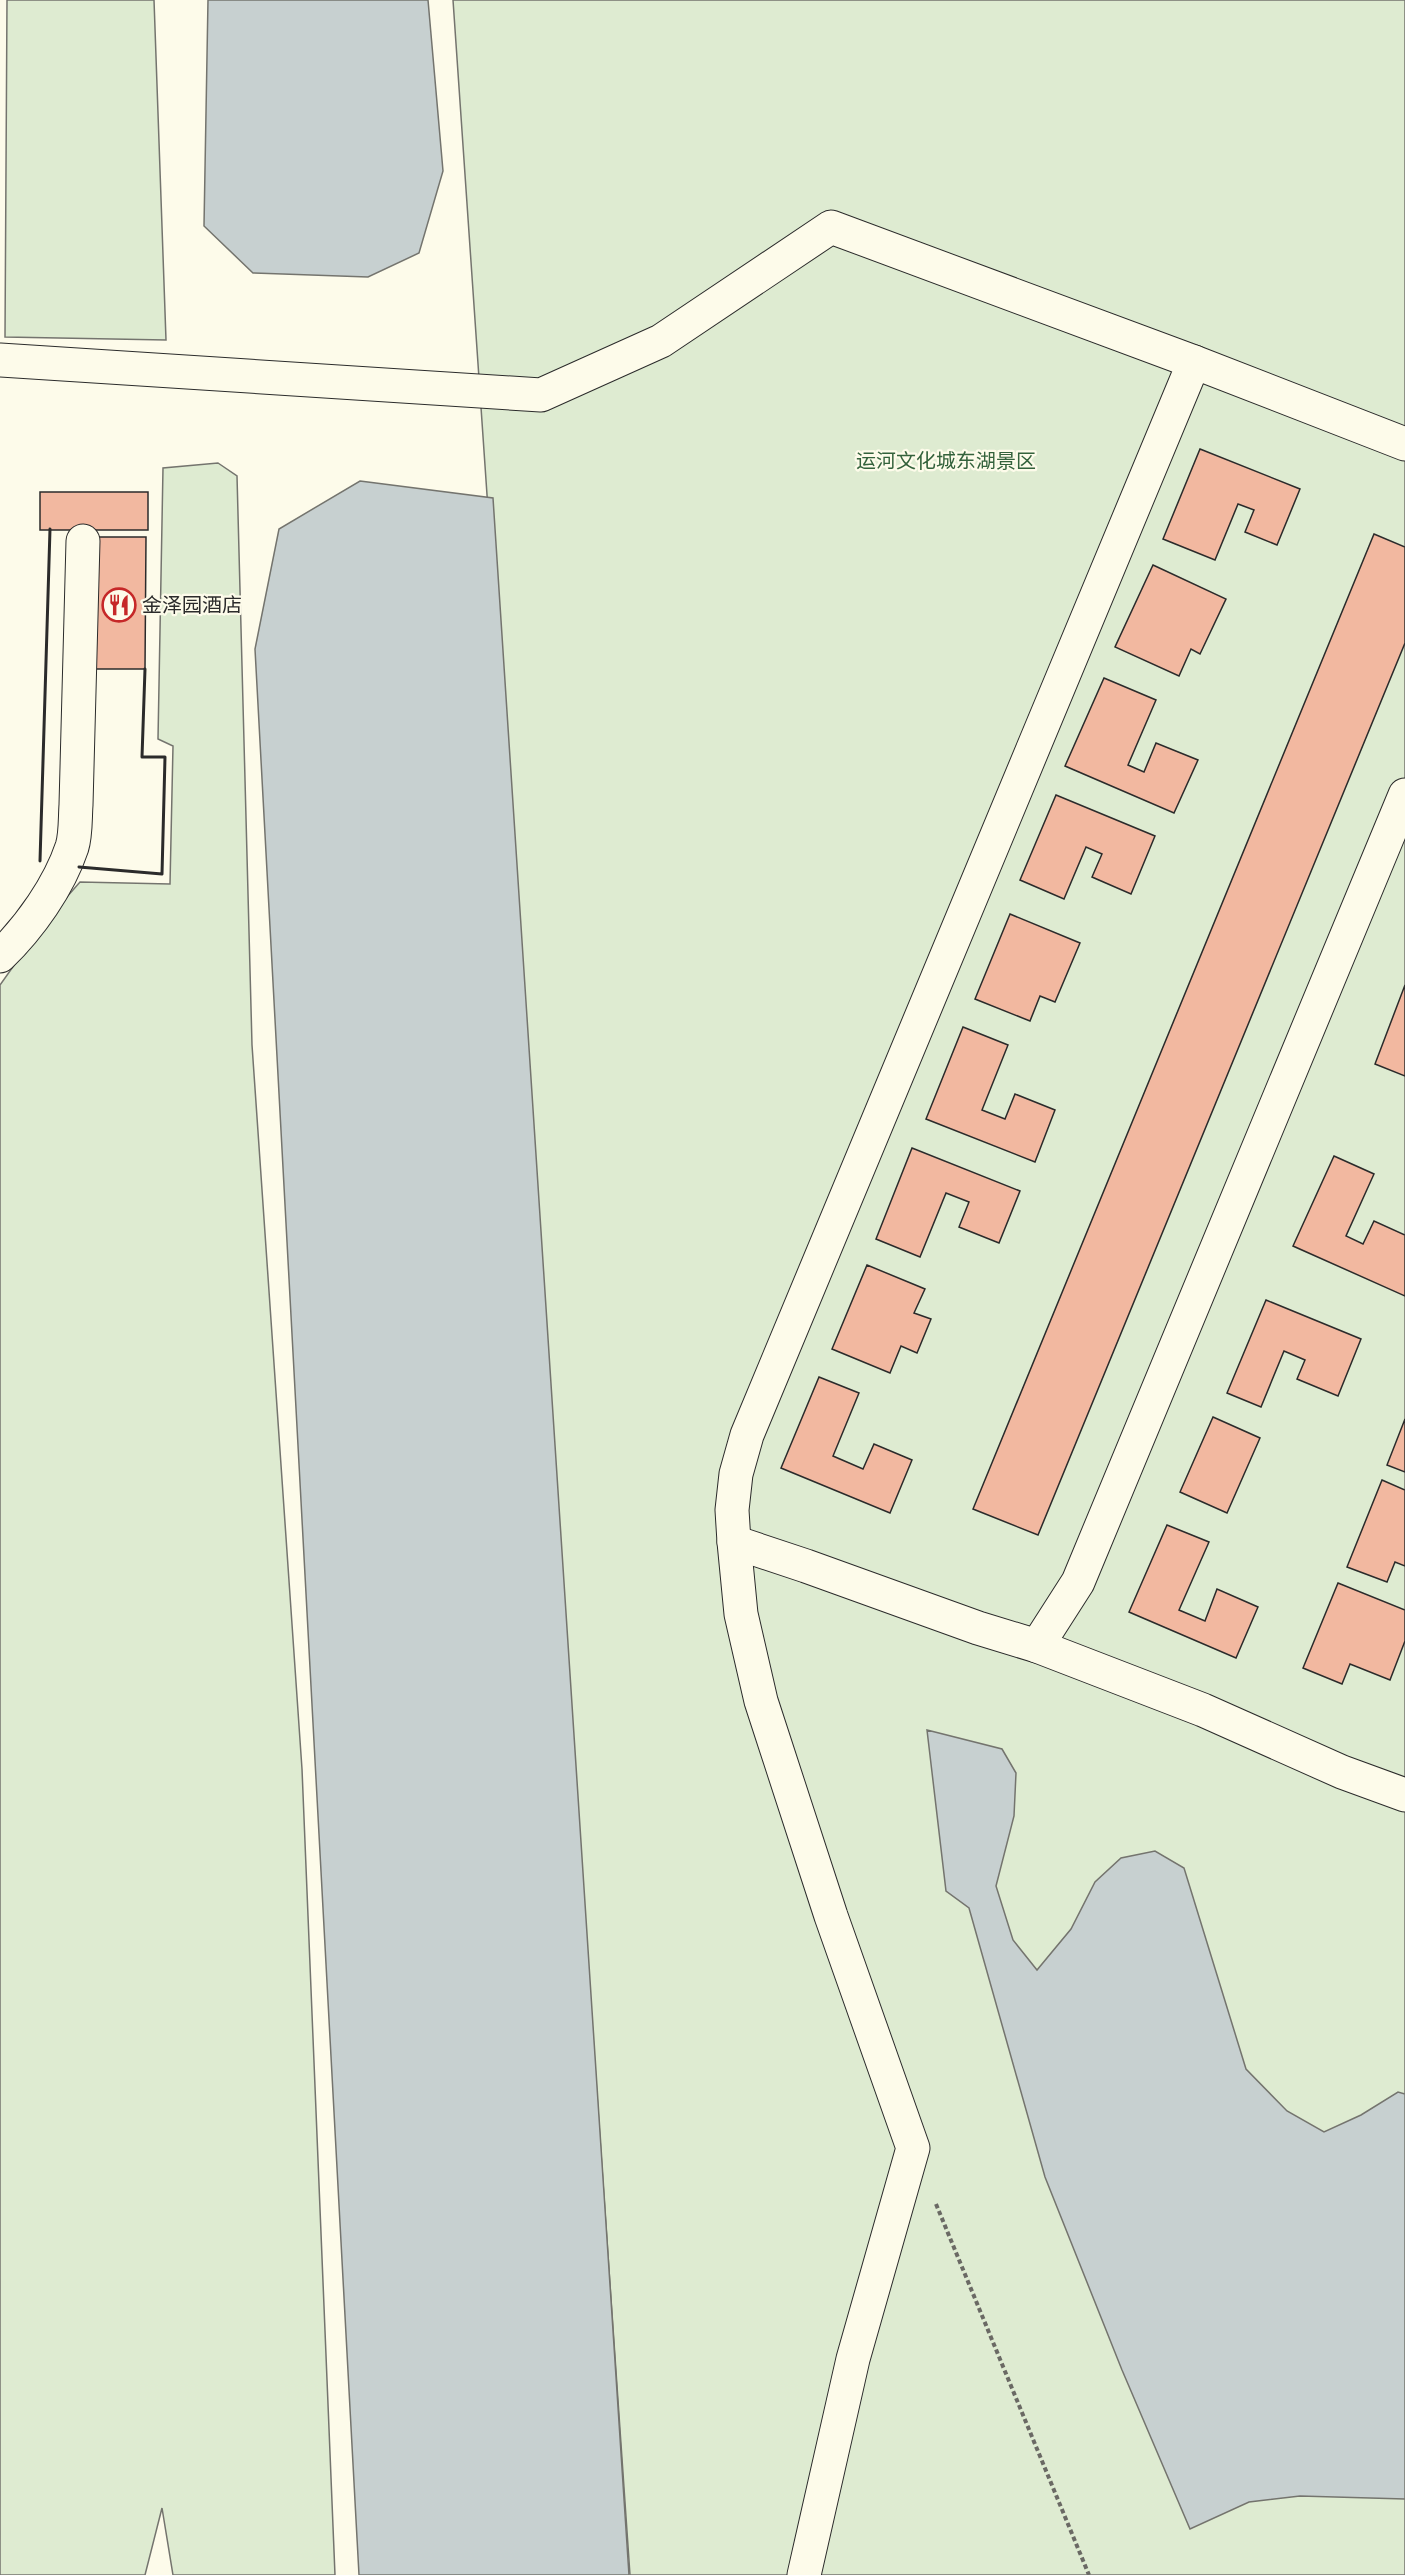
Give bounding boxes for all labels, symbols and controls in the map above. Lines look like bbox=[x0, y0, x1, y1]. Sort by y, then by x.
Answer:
park label: 运河文化城东湖景区 bbox=[856, 449, 1036, 473]
restaurant icon: 金泽园酒店 bbox=[101, 587, 137, 623]
place label: 金泽园酒店 bbox=[142, 593, 242, 617]

